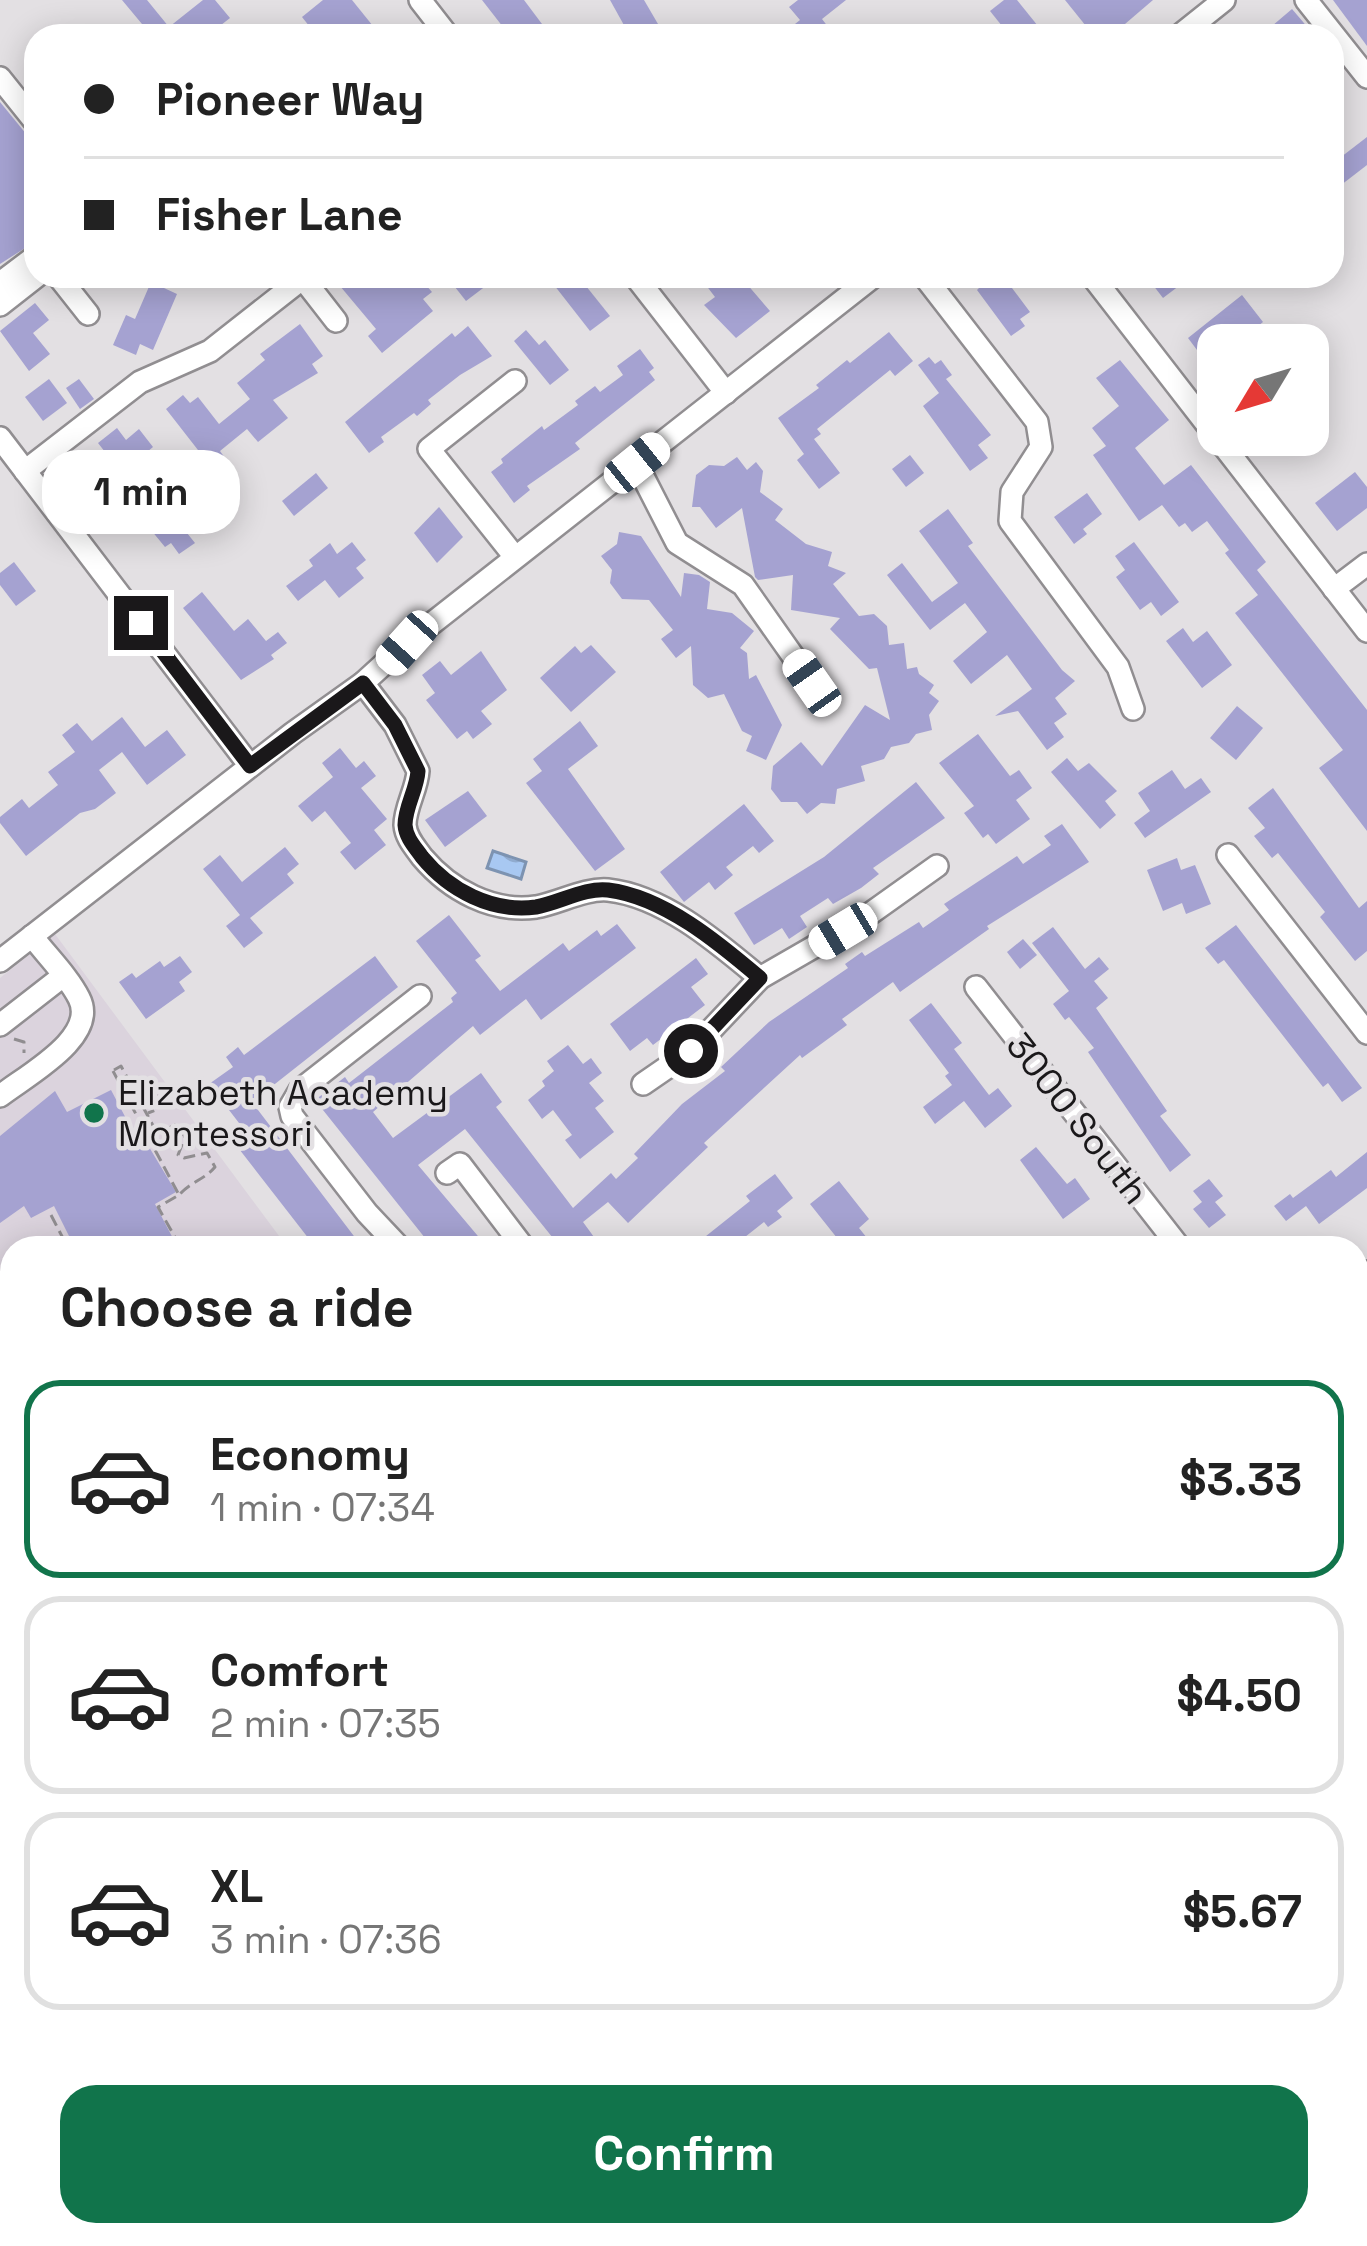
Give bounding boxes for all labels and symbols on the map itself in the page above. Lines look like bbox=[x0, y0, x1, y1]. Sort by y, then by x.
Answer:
north arrow bbox=[1197, 324, 1329, 456]
car bbox=[598, 426, 676, 500]
callout: 1 min bbox=[42, 449, 240, 533]
route end bbox=[114, 596, 168, 650]
car bbox=[370, 604, 444, 682]
car bbox=[777, 643, 847, 723]
car bbox=[803, 897, 883, 965]
route start bbox=[664, 1024, 718, 1078]
street label: 3000 South bbox=[996, 1024, 1158, 1214]
place label: Elizabeth Academy Montessori bbox=[118, 1070, 448, 1157]
marker: Elizabeth Academy Montessori bbox=[81, 1100, 107, 1126]

